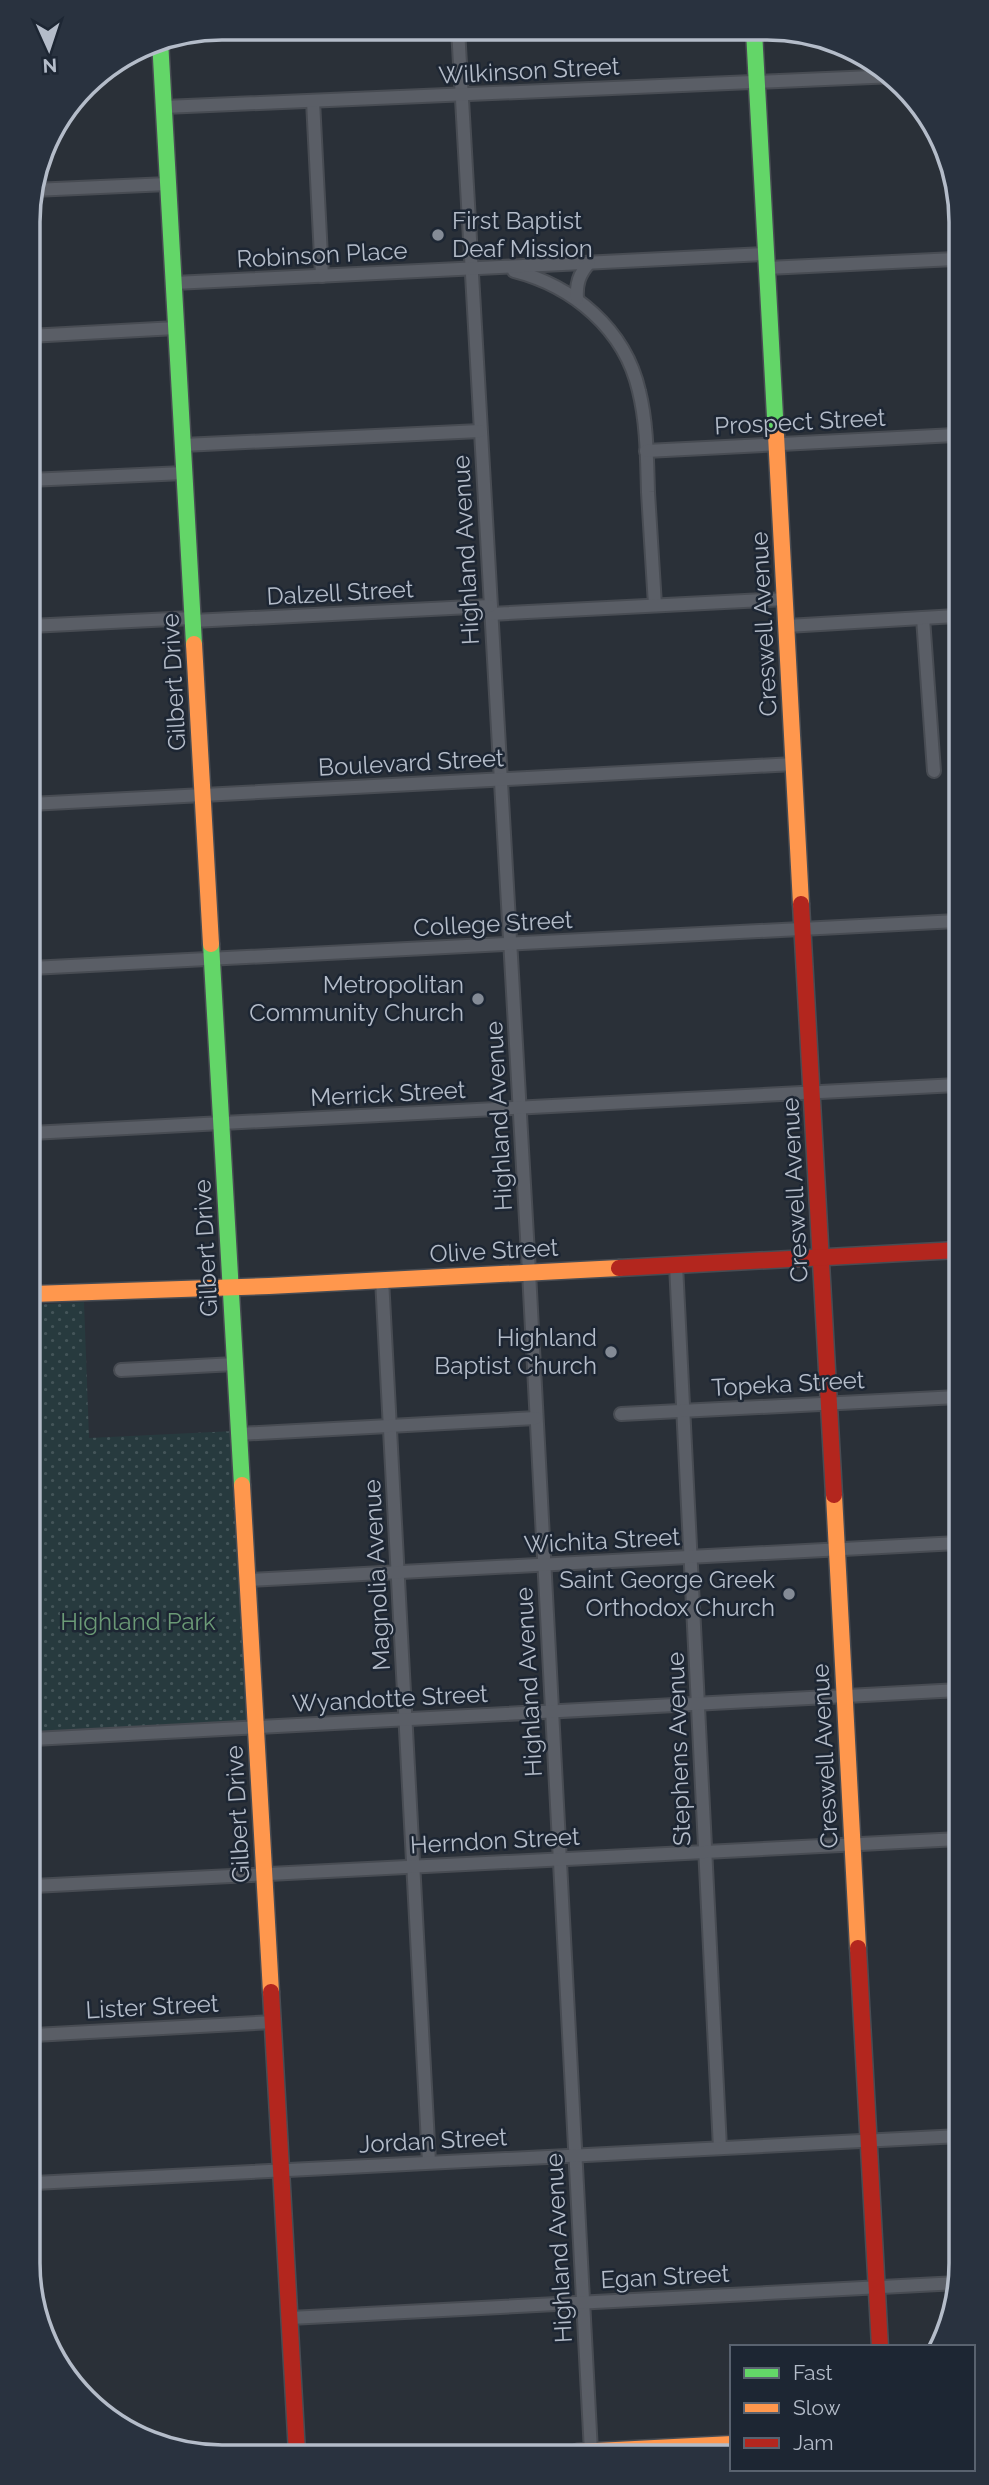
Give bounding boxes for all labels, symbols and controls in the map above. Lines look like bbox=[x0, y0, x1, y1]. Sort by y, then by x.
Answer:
north arrow bbox=[14, 14, 84, 84]
street label: Wilkinson Street bbox=[438, 51, 620, 90]
text: N bbox=[42, 55, 58, 77]
place label: First Baptist Deaf Mission bbox=[452, 206, 593, 263]
marker: First Baptist Deaf Mission bbox=[430, 227, 446, 243]
street label: Robinson Place bbox=[236, 236, 408, 273]
street label: Prospect Street bbox=[714, 403, 886, 440]
street label: Highland Avenue bbox=[446, 454, 485, 646]
street label: Creswell Avenue bbox=[744, 531, 783, 717]
street label: Dalzell Street bbox=[266, 574, 414, 611]
street label: Gilbert Drive bbox=[155, 613, 192, 752]
street label: Boulevard Street bbox=[317, 743, 505, 782]
street label: College Street bbox=[413, 905, 573, 942]
place label: Metropolitan Community Church bbox=[249, 970, 464, 1027]
marker: Metropolitan Community Church bbox=[470, 991, 486, 1007]
street label: Highland Avenue bbox=[479, 1020, 518, 1212]
street label: Merrick Street bbox=[310, 1075, 466, 1112]
street label: Creswell Avenue bbox=[775, 1097, 814, 1283]
street label: Gilbert Drive bbox=[187, 1179, 224, 1318]
street label: Olive Street bbox=[429, 1233, 559, 1268]
place label: Highland Baptist Church bbox=[434, 1323, 597, 1380]
marker: Highland Baptist Church bbox=[603, 1344, 619, 1360]
street label: Topeka Street bbox=[711, 1365, 865, 1402]
street label: Magnolia Avenue bbox=[357, 1479, 396, 1671]
street label: Wichita Street bbox=[523, 1522, 681, 1559]
place label: Saint George Greek Orthodox Church bbox=[559, 1565, 775, 1622]
street label: Highland Avenue bbox=[509, 1586, 548, 1778]
marker: Saint George Greek Orthodox Church bbox=[781, 1586, 797, 1602]
park label: Highland Park bbox=[60, 1607, 216, 1636]
street label: Stephens Avenue bbox=[661, 1651, 696, 1847]
street label: Creswell Avenue bbox=[805, 1663, 844, 1849]
street label: Wyandotte Street bbox=[291, 1679, 489, 1718]
street label: Gilbert Drive bbox=[219, 1745, 256, 1884]
street label: Herndon Street bbox=[409, 1822, 581, 1859]
street label: Lister Street bbox=[85, 1989, 219, 2024]
street label: Jordan Street bbox=[358, 2122, 508, 2159]
street label: Highland Avenue bbox=[539, 2152, 578, 2344]
street label: Egan Street bbox=[600, 2259, 730, 2294]
legend bbox=[730, 2345, 975, 2471]
text: Fast bbox=[793, 2360, 833, 2385]
text: Slow bbox=[793, 2395, 841, 2420]
text: Jam bbox=[793, 2430, 834, 2455]

